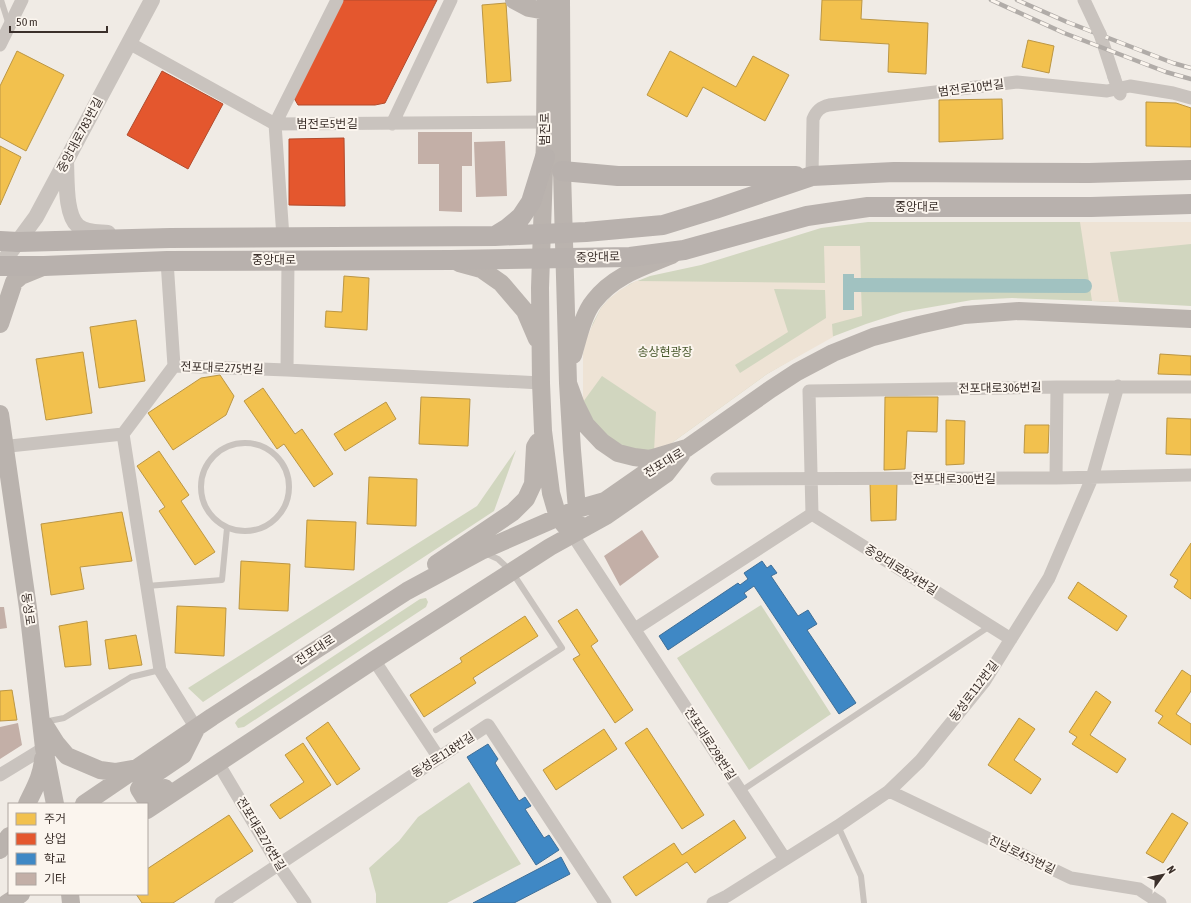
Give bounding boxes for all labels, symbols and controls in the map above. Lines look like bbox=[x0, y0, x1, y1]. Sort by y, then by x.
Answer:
scale bar bbox=[10, 8, 107, 34]
text: 50 m bbox=[16, 15, 38, 29]
street label: 범전로10번길 bbox=[937, 77, 1005, 99]
street label: 중앙대로783번길 bbox=[54, 95, 106, 175]
street label: 범전로 bbox=[538, 112, 552, 146]
street label: 범전로5번길 bbox=[297, 117, 357, 131]
street label: 중앙대로 bbox=[895, 200, 939, 214]
street label: 중앙대로 bbox=[576, 250, 620, 264]
street label: 중앙대로 bbox=[252, 253, 296, 267]
park label: 송상현광장 bbox=[637, 345, 693, 359]
street label: 전포대로275번길 bbox=[180, 360, 264, 376]
street label: 전포대로306번길 bbox=[958, 380, 1042, 396]
street label: 전포대로 bbox=[641, 446, 687, 480]
street label: 전포대로300번길 bbox=[912, 472, 996, 486]
street label: 중앙대로824번길 bbox=[862, 542, 940, 598]
street label: 동성로 bbox=[19, 592, 37, 626]
street label: 전포대로 bbox=[293, 632, 337, 668]
street label: 동성로112번길 bbox=[947, 658, 1001, 724]
street label: 전포대로298번길 bbox=[681, 705, 739, 783]
street label: 동성로118번길 bbox=[409, 729, 477, 781]
street label: 전포대로276번길 bbox=[234, 795, 288, 873]
legend bbox=[8, 803, 148, 895]
text: 주거 bbox=[44, 812, 66, 826]
text: 상업 bbox=[44, 832, 66, 846]
street label: 진남로453번길 bbox=[987, 833, 1057, 877]
text: 학교 bbox=[44, 852, 66, 866]
north arrow bbox=[1143, 855, 1183, 895]
text: N bbox=[1165, 864, 1178, 876]
text: 기타 bbox=[44, 872, 66, 886]

